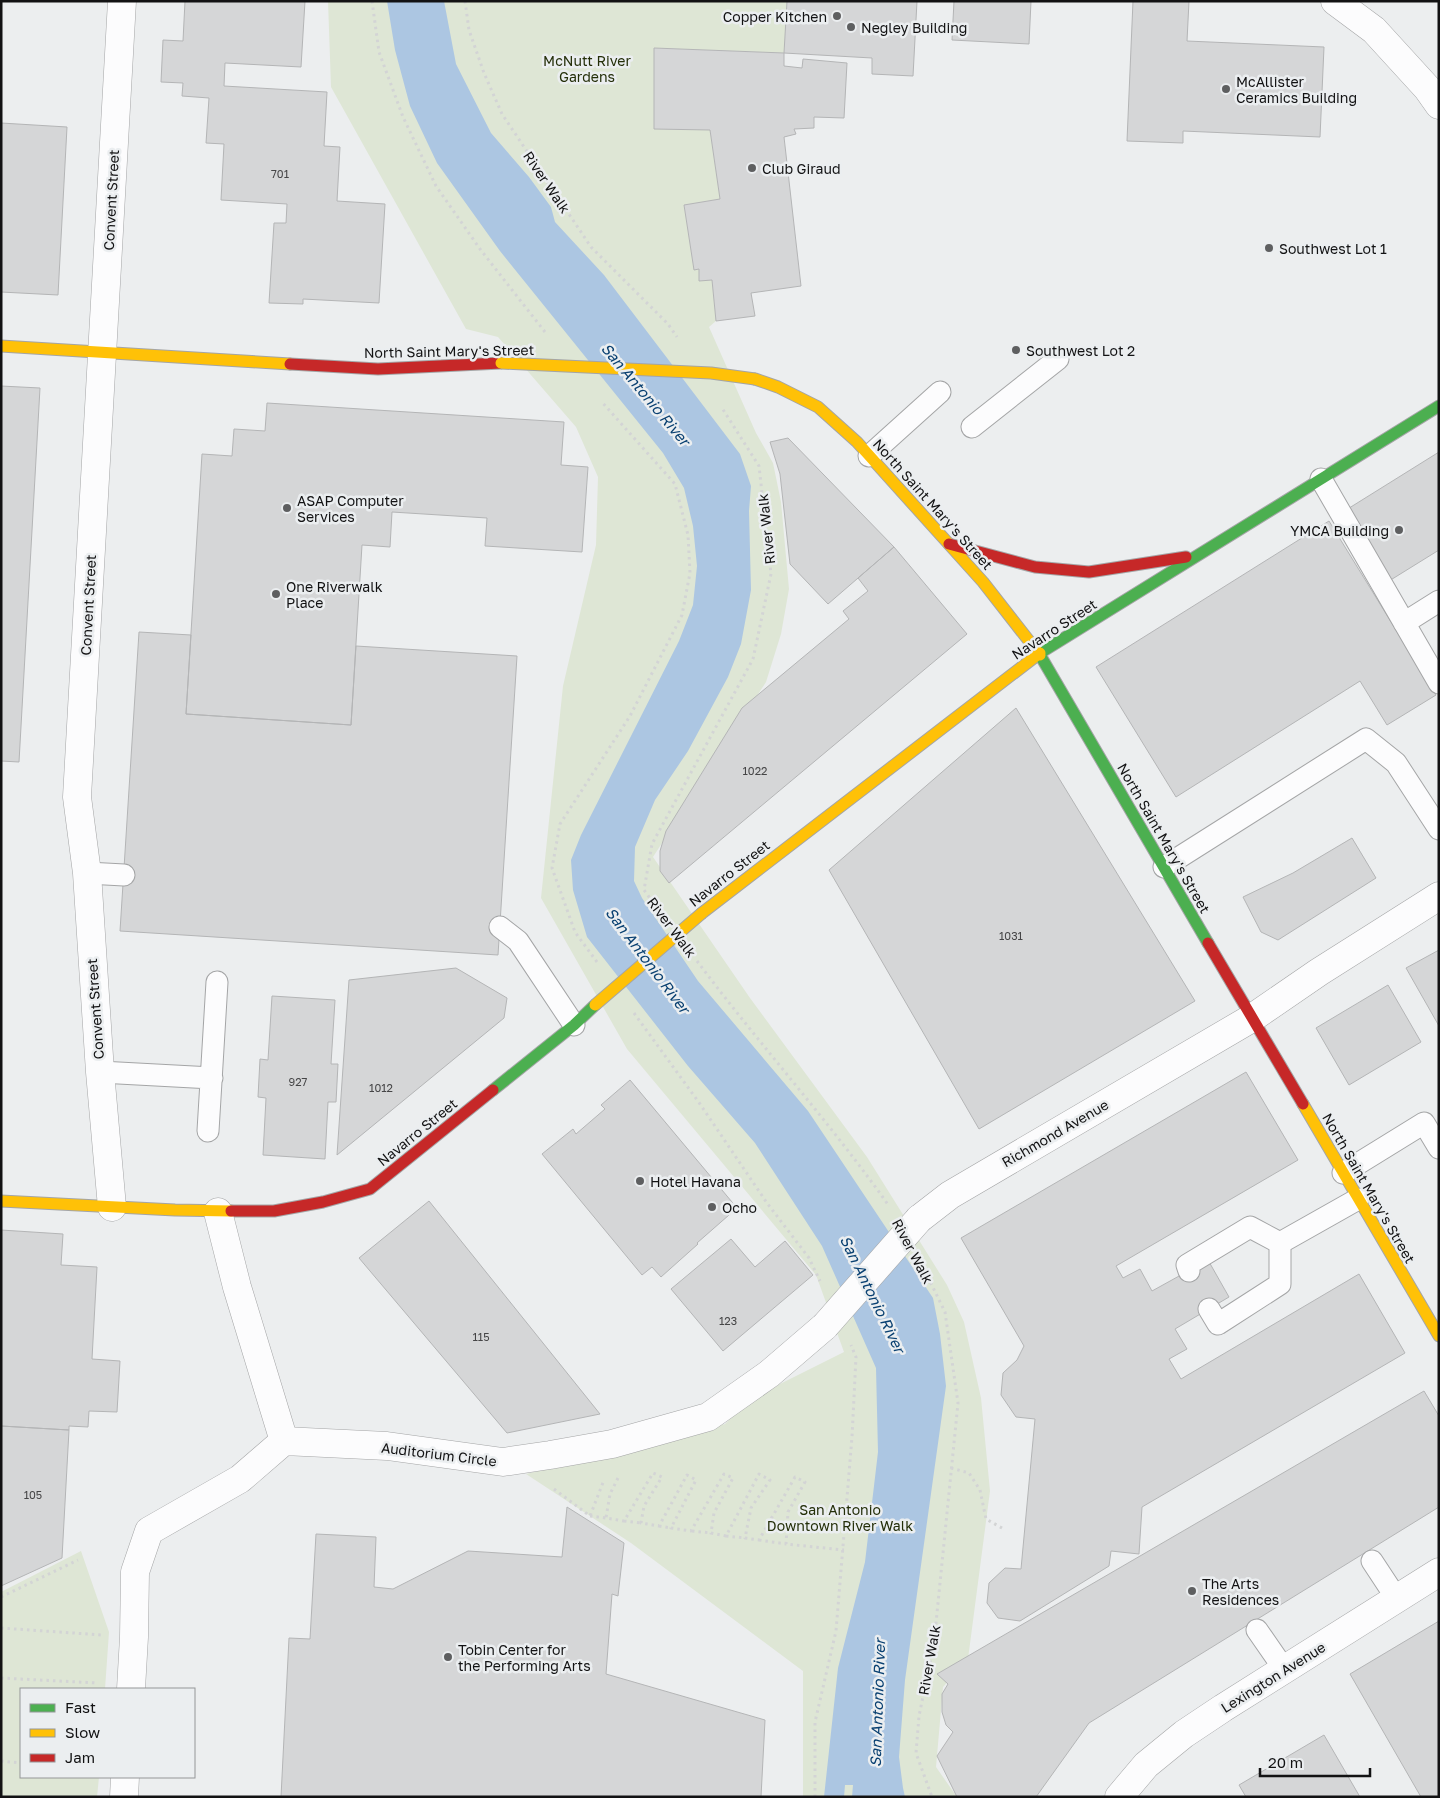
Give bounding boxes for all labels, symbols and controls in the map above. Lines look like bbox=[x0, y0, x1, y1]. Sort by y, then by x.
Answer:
place label: Copper Kitchen bbox=[723, 8, 827, 25]
marker: Copper Kitchen bbox=[831, 10, 843, 22]
place label: Negley Building bbox=[861, 19, 967, 36]
marker: Negley Building bbox=[845, 21, 857, 33]
park label: McNutt River Gardens bbox=[543, 52, 631, 85]
place label: McAllister Ceramics Building bbox=[1236, 73, 1357, 106]
marker: McAllister Ceramics Building bbox=[1220, 83, 1232, 95]
street label: River Walk bbox=[520, 148, 574, 216]
street label: Convent Street bbox=[100, 149, 122, 251]
place label: Club Giraud bbox=[762, 160, 841, 177]
marker: Club Giraud bbox=[746, 162, 758, 174]
house number: 701 bbox=[271, 167, 289, 180]
place label: Southwest Lot 1 bbox=[1279, 240, 1387, 257]
marker: Southwest Lot 1 bbox=[1263, 242, 1275, 254]
water label: San Antonio River bbox=[598, 339, 695, 450]
street label: North Saint Mary's Street bbox=[364, 341, 534, 361]
place label: Southwest Lot 2 bbox=[1026, 342, 1135, 359]
marker: Southwest Lot 2 bbox=[1010, 344, 1022, 356]
street label: North Saint Mary's Street bbox=[870, 435, 996, 573]
place label: ASAP Computer Services bbox=[297, 492, 404, 525]
street label: River Walk bbox=[754, 493, 778, 565]
marker: ASAP Computer Services bbox=[281, 502, 293, 514]
place label: YMCA Building bbox=[1290, 522, 1389, 539]
marker: YMCA Building bbox=[1393, 524, 1405, 536]
street label: Convent Street bbox=[77, 554, 99, 656]
place label: One Riverwalk Place bbox=[286, 578, 383, 611]
marker: One Riverwalk Place bbox=[270, 588, 282, 600]
street label: Navarro Street bbox=[1008, 595, 1100, 663]
street label: North Saint Mary's Street bbox=[1114, 760, 1214, 916]
house number: 1022 bbox=[743, 764, 767, 777]
street label: Navarro Street bbox=[685, 836, 773, 910]
street label: River Walk bbox=[644, 893, 700, 961]
water label: San Antonio River bbox=[602, 903, 695, 1018]
house number: 1031 bbox=[999, 929, 1023, 942]
street label: Convent Street bbox=[83, 958, 107, 1060]
house number: 927 bbox=[289, 1075, 308, 1088]
house number: 1012 bbox=[369, 1081, 393, 1094]
street label: Navarro Street bbox=[374, 1095, 460, 1169]
street label: Richmond Avenue bbox=[999, 1096, 1111, 1170]
street label: North Saint Mary's Street bbox=[1319, 1110, 1419, 1266]
place label: Hotel Havana bbox=[650, 1173, 741, 1190]
marker: Hotel Havana bbox=[634, 1175, 646, 1187]
place label: Ocho bbox=[722, 1199, 757, 1216]
marker: Ocho bbox=[706, 1201, 718, 1213]
street label: River Walk bbox=[889, 1216, 937, 1286]
water label: San Antonio River bbox=[837, 1233, 910, 1357]
house number: 123 bbox=[719, 1314, 737, 1327]
house number: 115 bbox=[472, 1330, 490, 1343]
street label: Auditorium Circle bbox=[380, 1438, 498, 1470]
house number: 105 bbox=[24, 1488, 42, 1501]
park label: San Antonio Downtown River Walk bbox=[767, 1501, 913, 1534]
place label: The Arts Residences bbox=[1202, 1575, 1279, 1608]
marker: The Arts Residences bbox=[1186, 1585, 1198, 1597]
street label: River Walk bbox=[914, 1623, 944, 1696]
water label: San Antonio River bbox=[866, 1637, 888, 1767]
street label: Lexington Avenue bbox=[1218, 1638, 1328, 1716]
place label: Tobin Center for the Performing Arts bbox=[458, 1641, 591, 1674]
marker: Tobin Center for the Performing Arts bbox=[442, 1651, 454, 1663]
legend bbox=[20, 1688, 195, 1778]
text: Fast bbox=[65, 1698, 96, 1716]
text: Slow bbox=[65, 1723, 100, 1741]
scale bar bbox=[1260, 1746, 1370, 1778]
text: Jam bbox=[65, 1748, 95, 1766]
text: 20 m bbox=[1268, 1753, 1303, 1771]

